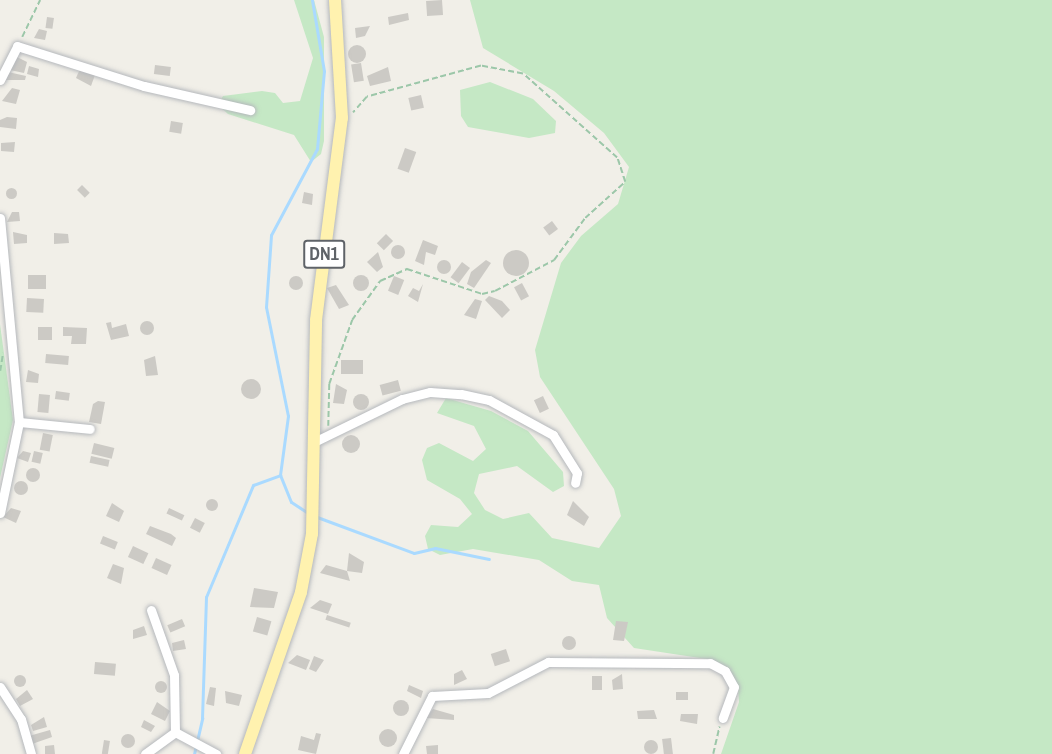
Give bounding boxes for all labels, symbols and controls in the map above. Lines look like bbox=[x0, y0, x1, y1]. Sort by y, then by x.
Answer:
road number: DN1 bbox=[303, 239, 345, 269]

